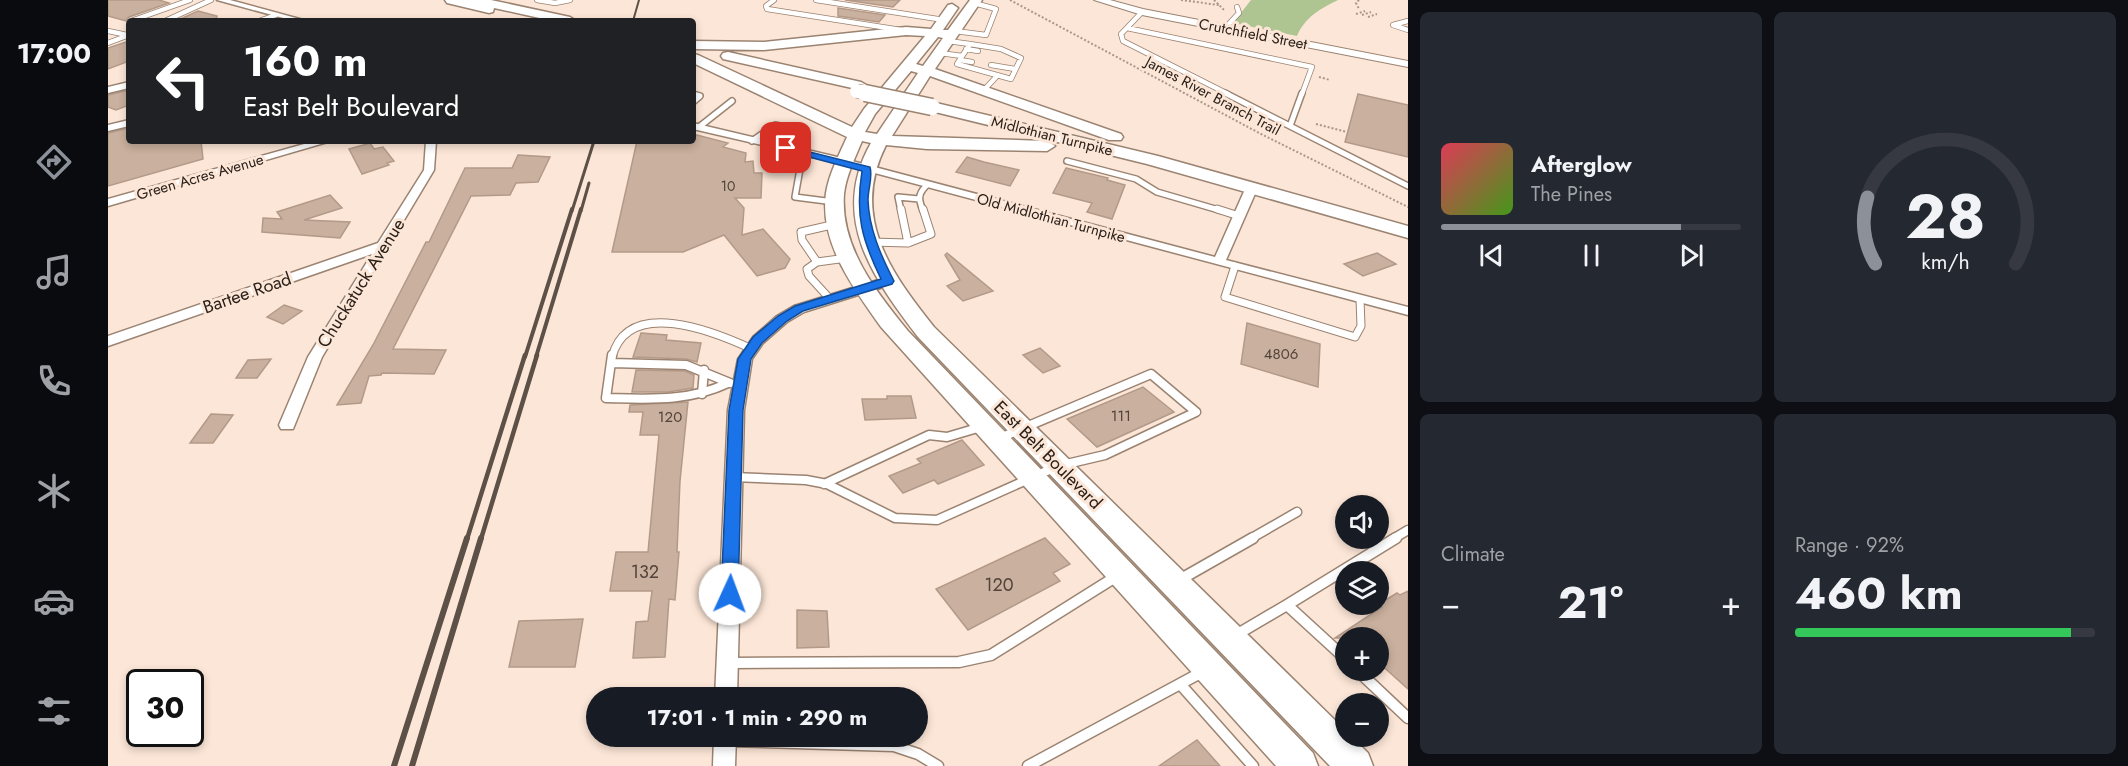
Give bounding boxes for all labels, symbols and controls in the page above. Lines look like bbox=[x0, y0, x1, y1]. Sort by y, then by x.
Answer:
street label: Crutchfield Street bbox=[1197, 13, 1310, 55]
text: 160 m bbox=[243, 31, 367, 92]
text: 17:00 bbox=[17, 34, 91, 73]
icon: left bbox=[144, 42, 222, 120]
street label: James River Branch Trail bbox=[1140, 50, 1285, 141]
text: East Belt Boulevard bbox=[243, 87, 459, 126]
street label: Midlothian Turnpike bbox=[989, 110, 1115, 162]
pin bbox=[760, 122, 811, 173]
icon: arrive bbox=[769, 131, 802, 164]
icon: directions bbox=[33, 141, 75, 183]
street label: Green Acres Avenue bbox=[134, 148, 266, 206]
text: Afterglow bbox=[1531, 148, 1632, 180]
text: 28 bbox=[1905, 171, 1985, 261]
house number: 10 bbox=[721, 176, 735, 196]
text: The Pines bbox=[1531, 180, 1612, 209]
street label: Old Midlothian Turnpike bbox=[974, 188, 1128, 248]
street label: Chuckatuck Avenue bbox=[311, 213, 411, 353]
icon: previous bbox=[1475, 239, 1508, 272]
icon: pause bbox=[1575, 239, 1608, 272]
icon: next bbox=[1675, 239, 1708, 272]
text: km/h bbox=[1921, 247, 1969, 278]
icon: music bbox=[33, 251, 75, 293]
street label: Bartee Road bbox=[199, 266, 295, 320]
house number: 4806 bbox=[1264, 343, 1298, 365]
icon: phone bbox=[33, 360, 75, 402]
street label: East Belt Boulevard bbox=[988, 395, 1108, 515]
house number: 111 bbox=[1111, 405, 1131, 427]
house number: 120 bbox=[658, 406, 682, 428]
icon: climate bbox=[33, 470, 75, 512]
map controls bbox=[1335, 495, 1389, 747]
button: sound bbox=[1335, 495, 1389, 549]
text: Range · 92% bbox=[1795, 531, 1904, 560]
text: Climate bbox=[1441, 540, 1505, 569]
house number: 132 bbox=[631, 559, 659, 585]
button: layers bbox=[1335, 561, 1389, 615]
text: 460 km bbox=[1795, 561, 1963, 626]
position arrow bbox=[698, 562, 762, 626]
text: 21° bbox=[1558, 570, 1623, 635]
house number: 120 bbox=[984, 572, 1014, 598]
icon: car bbox=[33, 580, 75, 622]
text: − bbox=[1441, 580, 1460, 627]
text: + bbox=[1721, 580, 1741, 627]
button: + bbox=[1335, 627, 1389, 681]
speed limit sign: 30 bbox=[126, 669, 204, 747]
icon: filters bbox=[33, 690, 75, 732]
button: − bbox=[1335, 693, 1389, 747]
text: 17:01 · 1 min · 290 m bbox=[647, 701, 867, 733]

